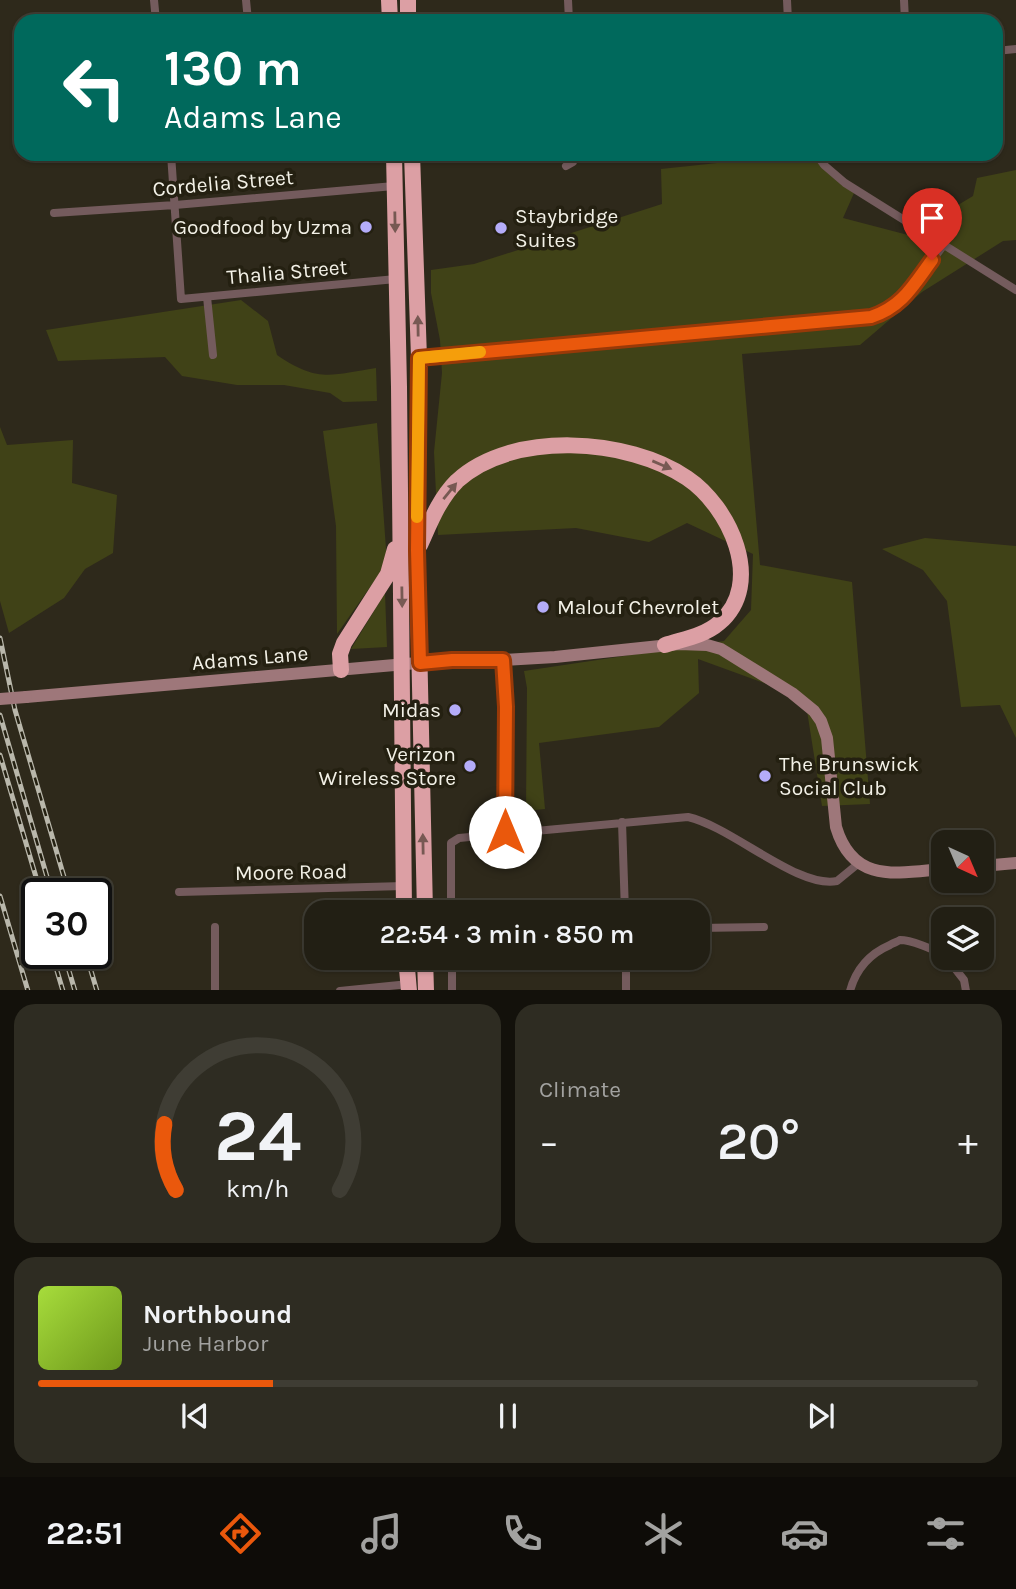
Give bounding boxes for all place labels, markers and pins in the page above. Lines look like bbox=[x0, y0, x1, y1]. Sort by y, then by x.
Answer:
pin bbox=[902, 188, 962, 260]
place label: Staybridge Suites bbox=[515, 204, 618, 252]
place label: Goodfood by Uzma bbox=[173, 215, 352, 239]
marker: Goodfood by Uzma bbox=[358, 219, 374, 235]
marker: Staybridge Suites bbox=[493, 220, 509, 236]
place label: Malouf Chevrolet bbox=[557, 595, 719, 619]
marker: Malouf Chevrolet bbox=[535, 599, 551, 615]
place label: Midas bbox=[382, 698, 441, 722]
marker: Midas bbox=[447, 702, 463, 718]
place label: Verizon Wireless Store bbox=[318, 742, 456, 790]
place label: The Brunswick Social Club bbox=[779, 752, 919, 800]
marker: Verizon Wireless Store bbox=[462, 758, 478, 774]
marker: The Brunswick Social Club bbox=[757, 768, 773, 784]

